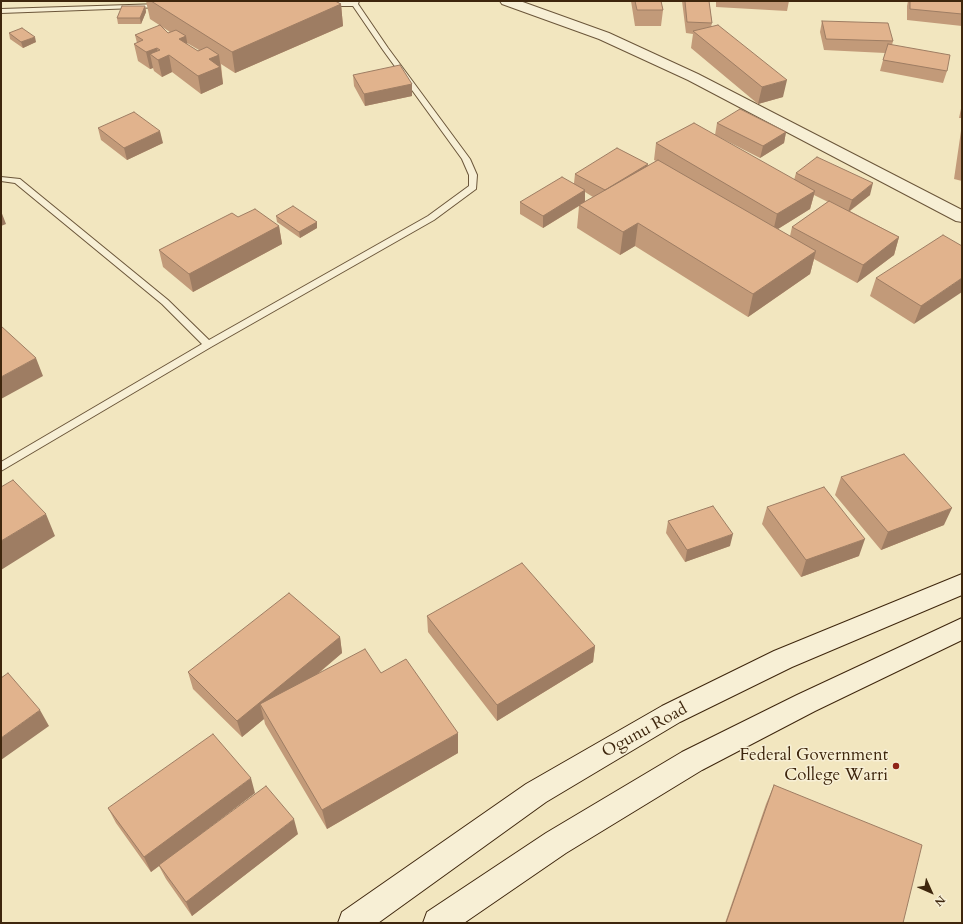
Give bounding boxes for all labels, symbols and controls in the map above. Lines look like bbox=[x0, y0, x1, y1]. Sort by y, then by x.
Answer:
street label: Ogunu Road bbox=[599, 699, 691, 763]
place label: Federal Government College Warri bbox=[739, 746, 888, 786]
marker: Federal Government College Warri bbox=[891, 761, 901, 771]
north arrow bbox=[911, 872, 951, 912]
text: N bbox=[931, 892, 949, 910]

